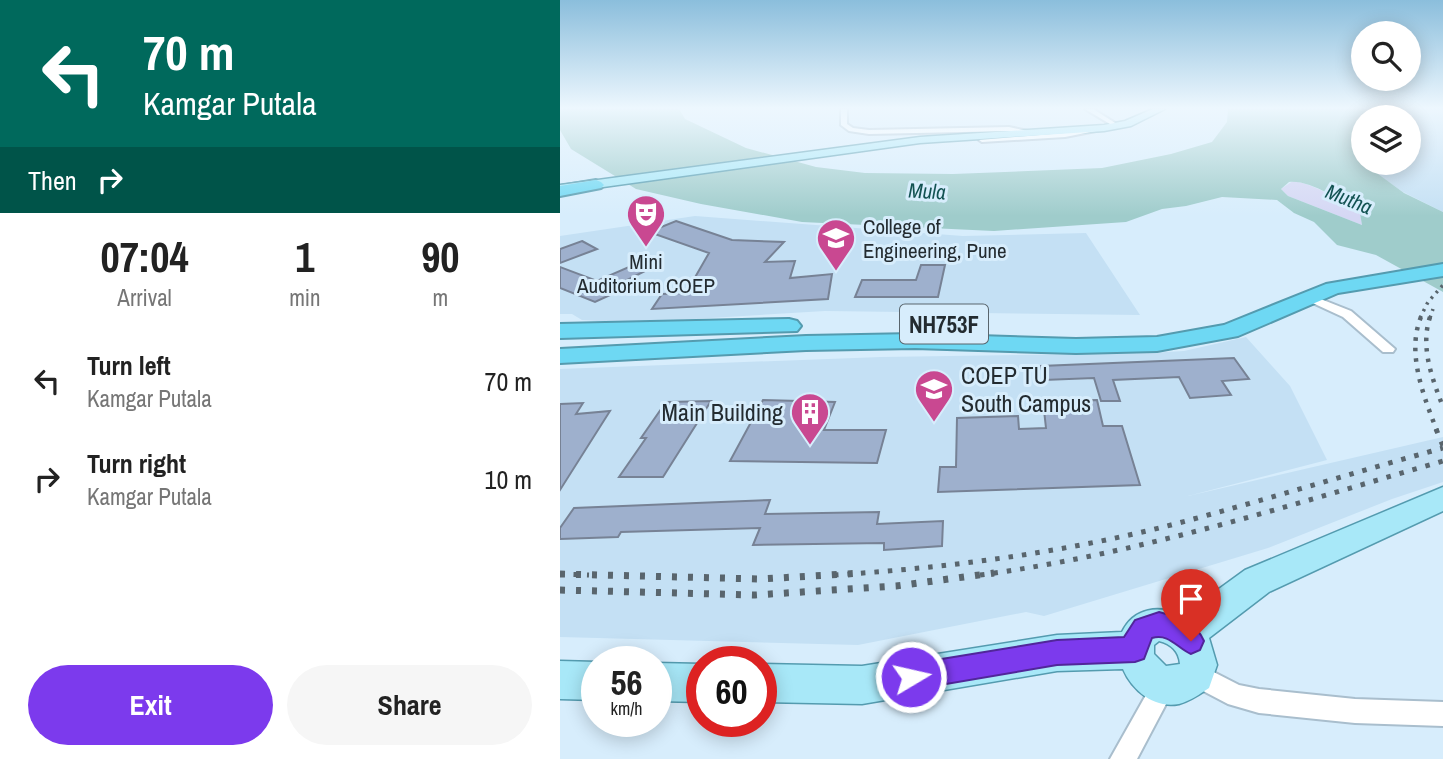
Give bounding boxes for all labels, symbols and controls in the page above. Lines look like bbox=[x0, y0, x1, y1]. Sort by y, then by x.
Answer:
text: 70 m bbox=[143, 19, 235, 85]
map controls bbox=[1351, 21, 1421, 175]
button: search bbox=[1351, 21, 1421, 91]
icon: left bbox=[28, 28, 119, 119]
text: Kamgar Putala bbox=[143, 82, 317, 125]
button: layers bbox=[1351, 105, 1421, 175]
icon: right bbox=[91, 161, 129, 199]
text: Then bbox=[28, 163, 77, 198]
water label: Mula bbox=[908, 176, 946, 206]
water label: Mutha bbox=[1321, 177, 1377, 221]
theatre icon: Mini Auditorium COEP bbox=[625, 193, 667, 248]
place label: College of Engineering, Pune bbox=[863, 212, 1007, 265]
school or university icon: College of Engineering, Pune bbox=[815, 217, 857, 272]
text: 07:04 bbox=[101, 229, 189, 285]
text: 1 bbox=[295, 229, 314, 285]
text: 90 bbox=[421, 229, 459, 285]
place label: Mini Auditorium COEP bbox=[576, 247, 715, 300]
text: Arrival bbox=[117, 282, 172, 313]
text: min bbox=[289, 282, 321, 313]
text: m bbox=[432, 282, 448, 313]
road number: NH753F bbox=[900, 304, 988, 344]
text: Turn left bbox=[87, 348, 171, 383]
place label: COEP TU South Campus bbox=[961, 359, 1091, 419]
icon: left bbox=[28, 362, 66, 400]
text: 70 m bbox=[485, 364, 532, 399]
school or university icon: COEP TU South Campus bbox=[913, 368, 955, 423]
text: Kamgar Putala bbox=[87, 383, 212, 414]
building icon: Main Building bbox=[789, 391, 831, 446]
place label: Main Building bbox=[662, 396, 783, 428]
text: Turn right bbox=[87, 446, 186, 481]
icon: right bbox=[28, 460, 66, 498]
text: 10 m bbox=[485, 462, 532, 497]
text: Kamgar Putala bbox=[87, 481, 212, 512]
pin bbox=[1161, 569, 1221, 641]
icon: arrive bbox=[1172, 580, 1210, 618]
position arrow bbox=[874, 640, 948, 714]
speed limit sign: 60 bbox=[686, 646, 777, 737]
text: 56 bbox=[611, 659, 642, 706]
button: Exit bbox=[28, 665, 273, 745]
button: Share bbox=[287, 665, 532, 745]
text: km/h bbox=[611, 696, 643, 721]

